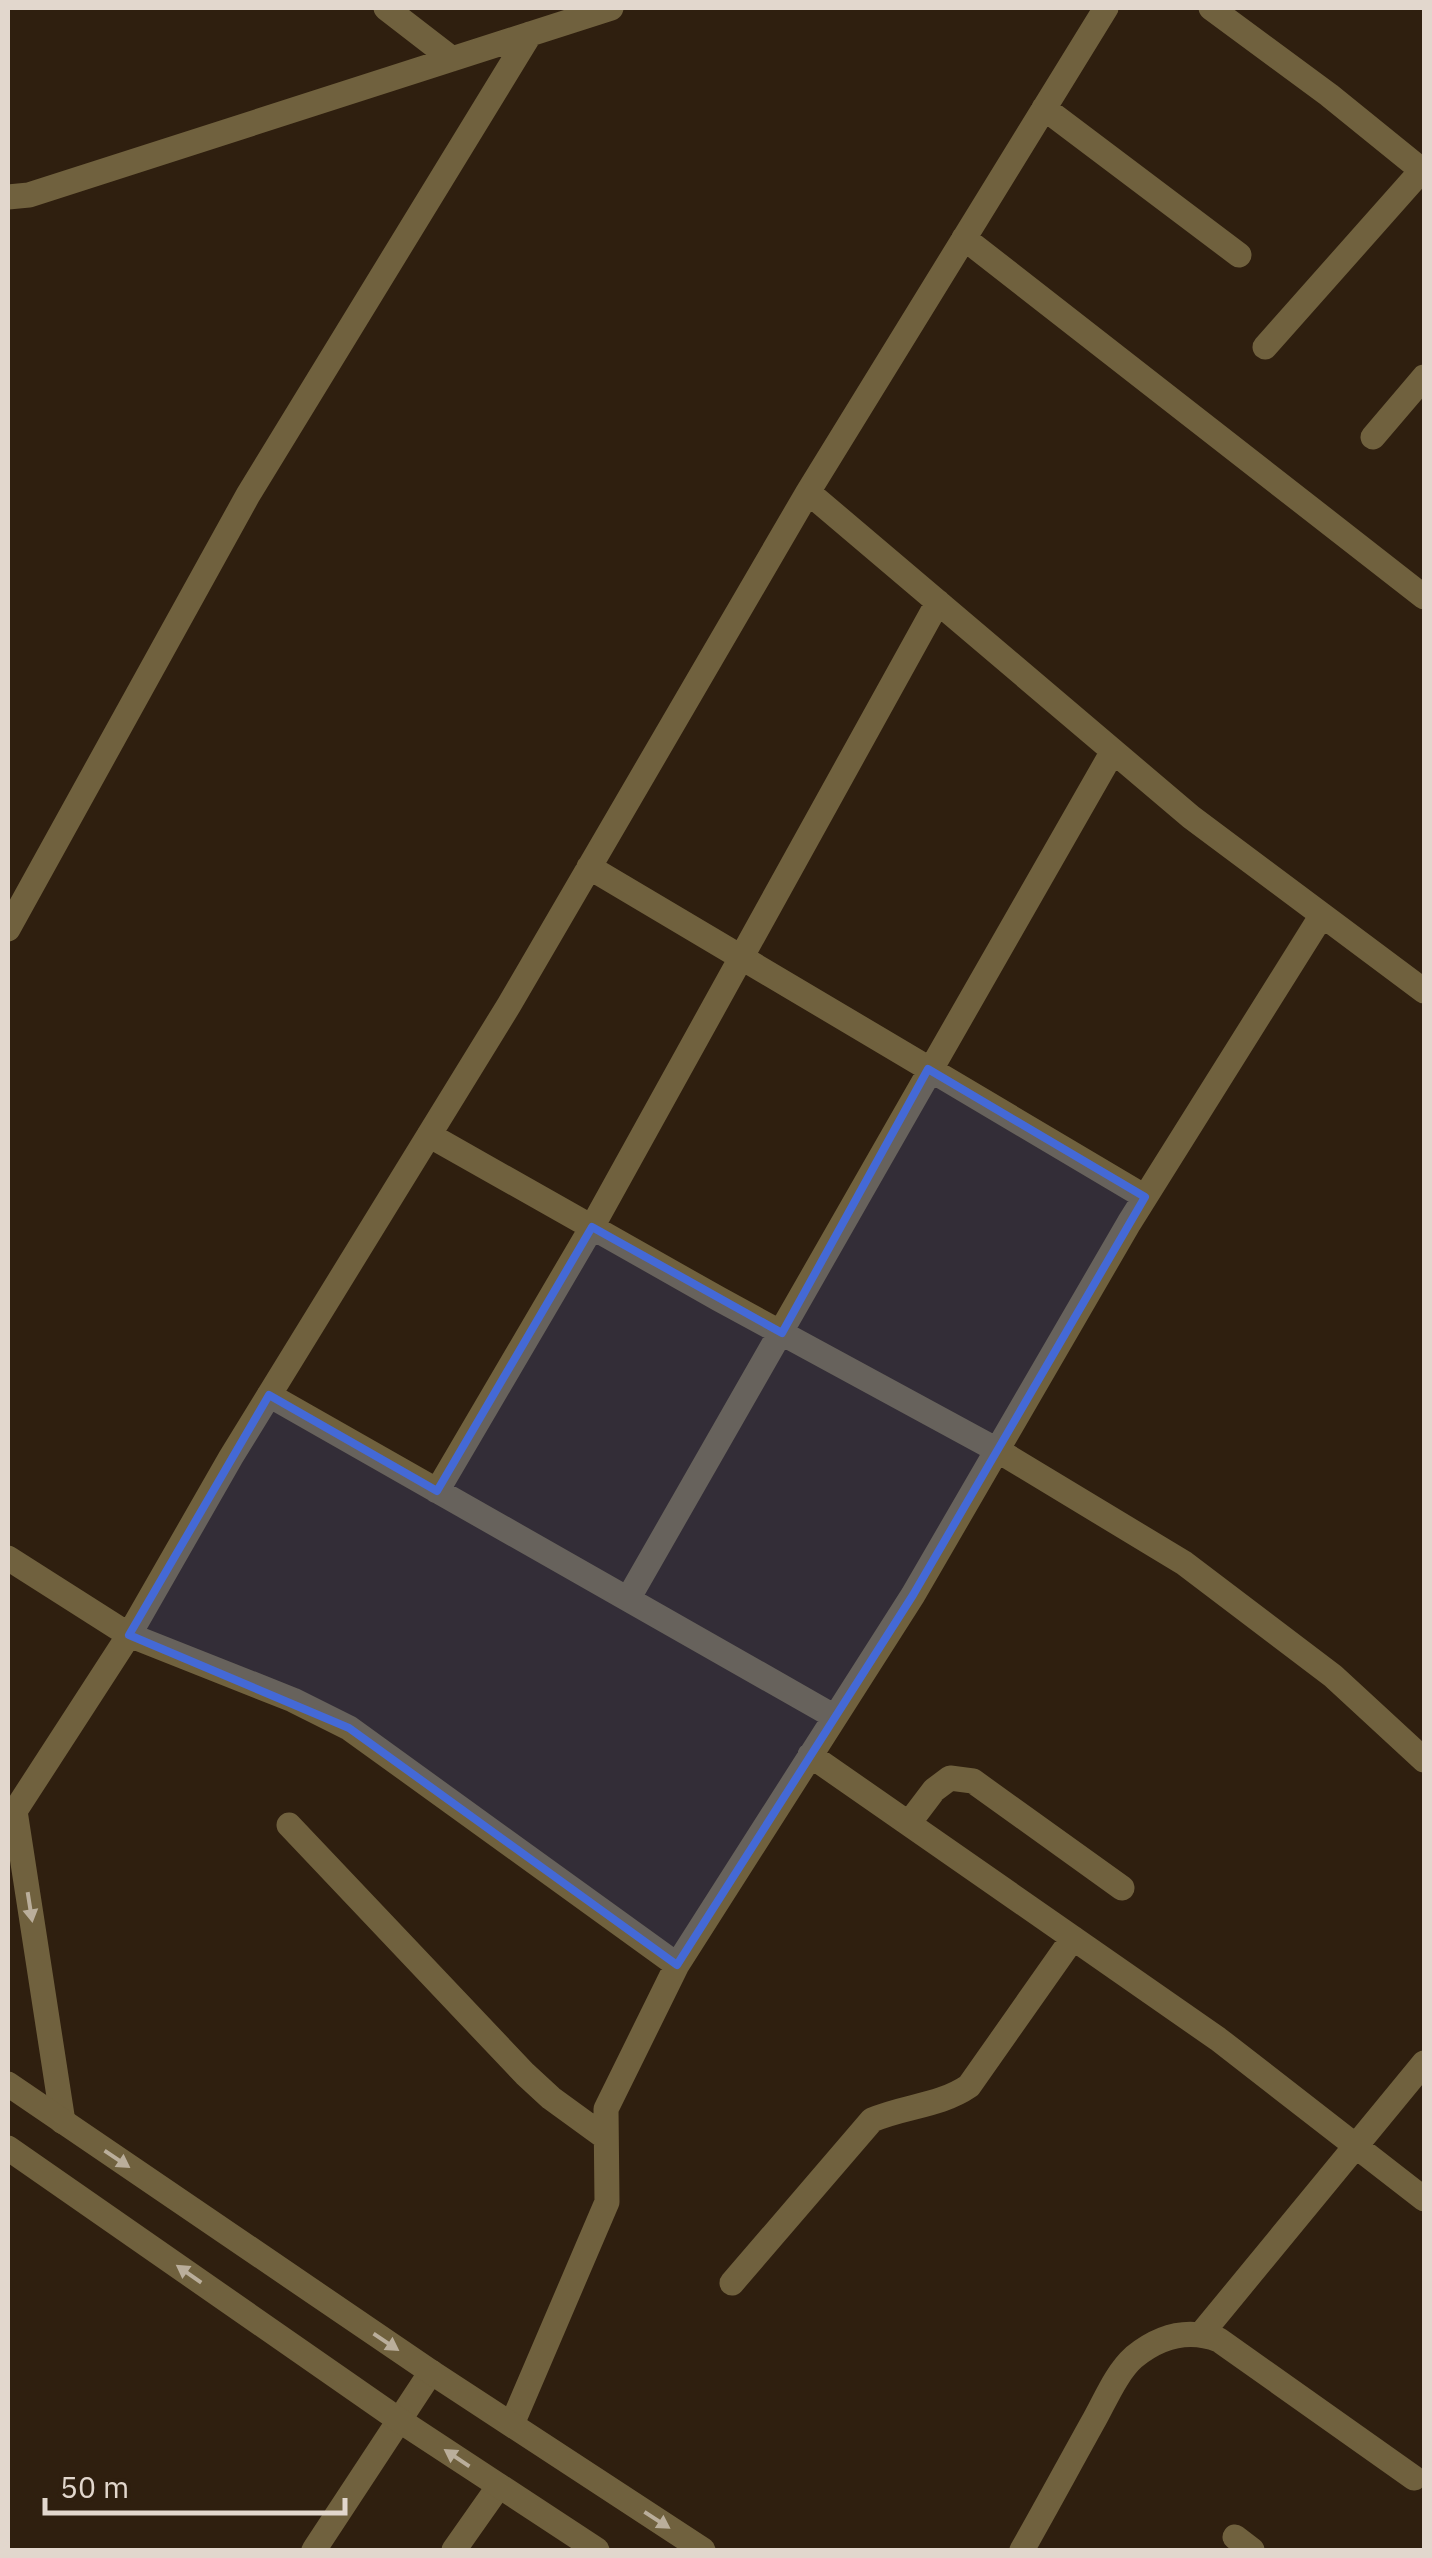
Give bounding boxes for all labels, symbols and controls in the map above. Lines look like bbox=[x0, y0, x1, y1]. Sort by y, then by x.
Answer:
one-way arrow bbox=[22, 1892, 38, 1923]
one-way arrow bbox=[103, 2149, 130, 2168]
one-way arrow bbox=[176, 2265, 203, 2284]
one-way arrow bbox=[372, 2332, 399, 2350]
one-way arrow bbox=[443, 2449, 471, 2468]
scale bar bbox=[45, 2453, 345, 2515]
text: 50 m bbox=[60, 2467, 129, 2506]
one-way arrow bbox=[644, 2510, 671, 2529]

